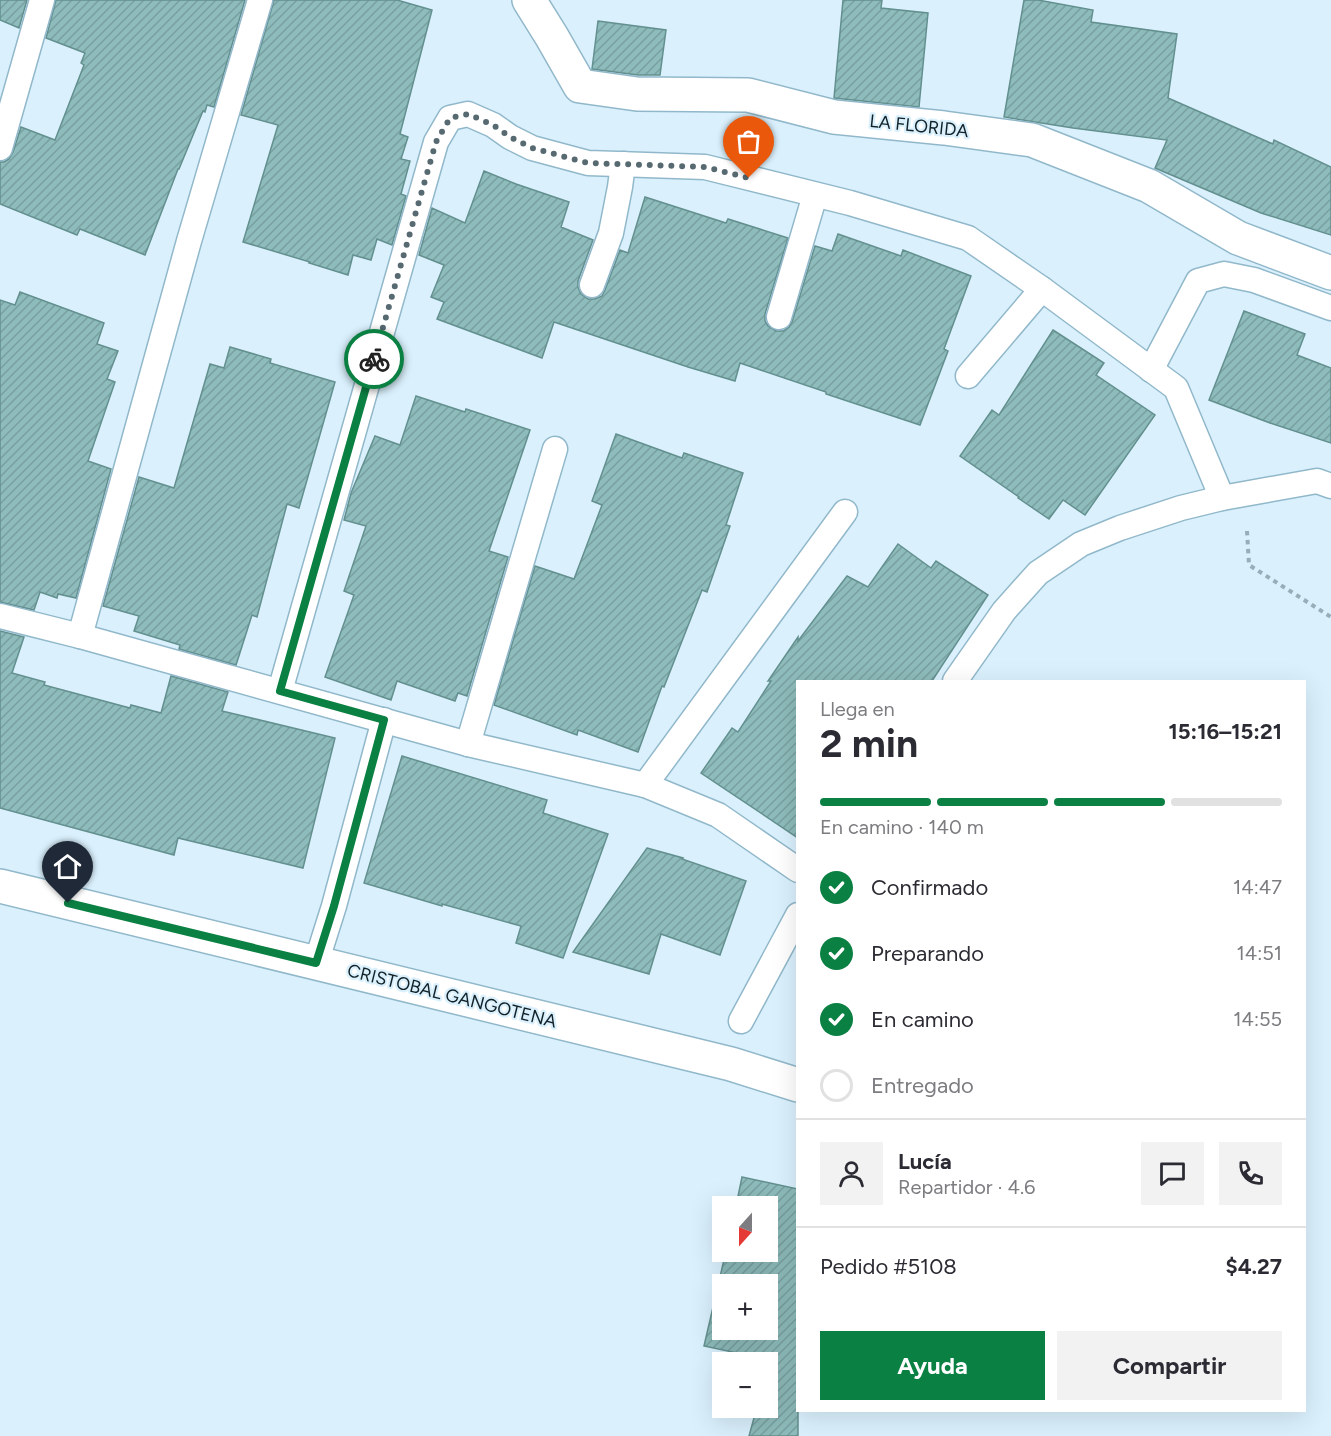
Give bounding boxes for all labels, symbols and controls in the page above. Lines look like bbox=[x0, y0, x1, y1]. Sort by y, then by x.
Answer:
street label: LA FLORIDA bbox=[868, 110, 970, 142]
pin bbox=[723, 116, 774, 178]
icon: bag bbox=[732, 125, 765, 158]
courier bbox=[344, 329, 404, 389]
icon: bike bbox=[358, 343, 391, 376]
text: Llega en bbox=[820, 697, 895, 721]
text: 15:16–15:21 bbox=[1168, 718, 1282, 745]
text: 2 min bbox=[820, 720, 918, 767]
text: En camino · 140 m bbox=[820, 815, 984, 839]
pin bbox=[42, 841, 93, 903]
icon: home bbox=[51, 850, 84, 883]
icon: check bbox=[820, 871, 853, 904]
text: Confirmado bbox=[871, 874, 988, 901]
text: 14:47 bbox=[1233, 875, 1282, 899]
icon: check bbox=[820, 937, 853, 970]
text: Preparando bbox=[871, 940, 984, 967]
text: 14:51 bbox=[1237, 941, 1282, 965]
street label: CRISTOBAL GANGOTENA bbox=[345, 959, 559, 1033]
icon: check bbox=[820, 1003, 853, 1036]
text: En camino bbox=[871, 1006, 974, 1033]
text: 14:55 bbox=[1233, 1007, 1282, 1031]
text: Entregado bbox=[871, 1072, 974, 1099]
button: person bbox=[820, 1142, 883, 1205]
button: chat bbox=[1141, 1142, 1204, 1205]
button: phone bbox=[1219, 1142, 1282, 1205]
text: Lucía bbox=[898, 1148, 952, 1175]
text: Repartidor · 4.6 bbox=[898, 1175, 1035, 1199]
north arrow bbox=[712, 1196, 778, 1262]
map controls bbox=[712, 1196, 778, 1418]
text: Pedido #5108 bbox=[820, 1253, 957, 1280]
text: $4.27 bbox=[1225, 1253, 1282, 1280]
button: + bbox=[712, 1274, 778, 1340]
button: Ayuda bbox=[820, 1331, 1045, 1400]
button: Compartir bbox=[1057, 1331, 1282, 1400]
button: − bbox=[712, 1352, 778, 1418]

